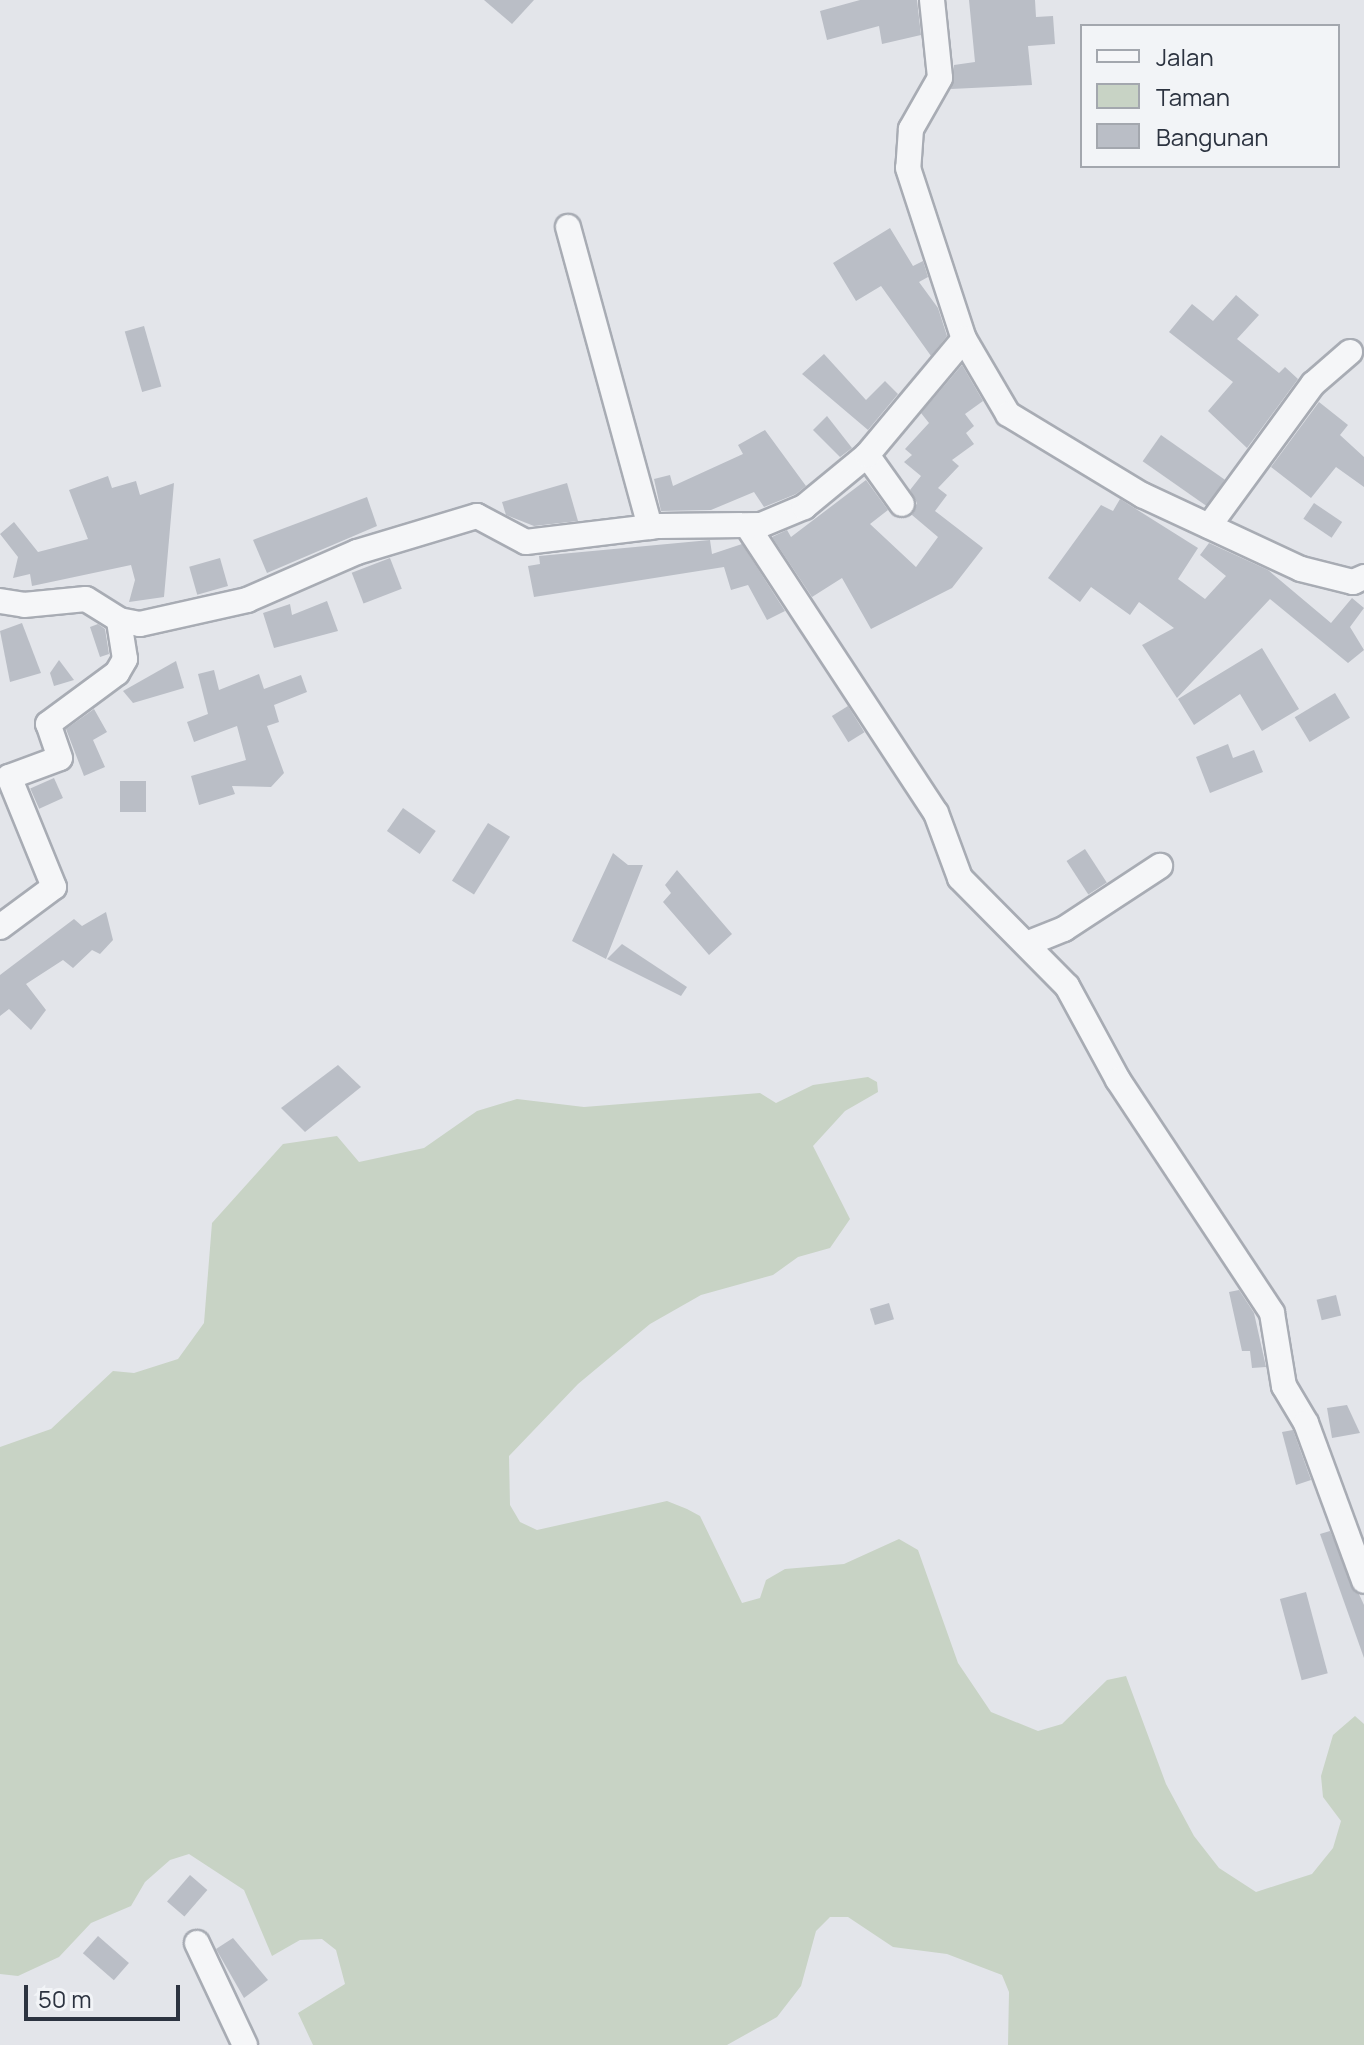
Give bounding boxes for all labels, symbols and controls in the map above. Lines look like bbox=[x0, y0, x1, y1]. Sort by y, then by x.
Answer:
legend bbox=[1080, 24, 1340, 168]
text: Jalan bbox=[1156, 40, 1214, 73]
text: Taman bbox=[1156, 80, 1230, 113]
text: Bangunan bbox=[1156, 120, 1269, 153]
scale bar bbox=[28, 1969, 184, 2019]
text: 50 m bbox=[38, 1982, 92, 2015]

